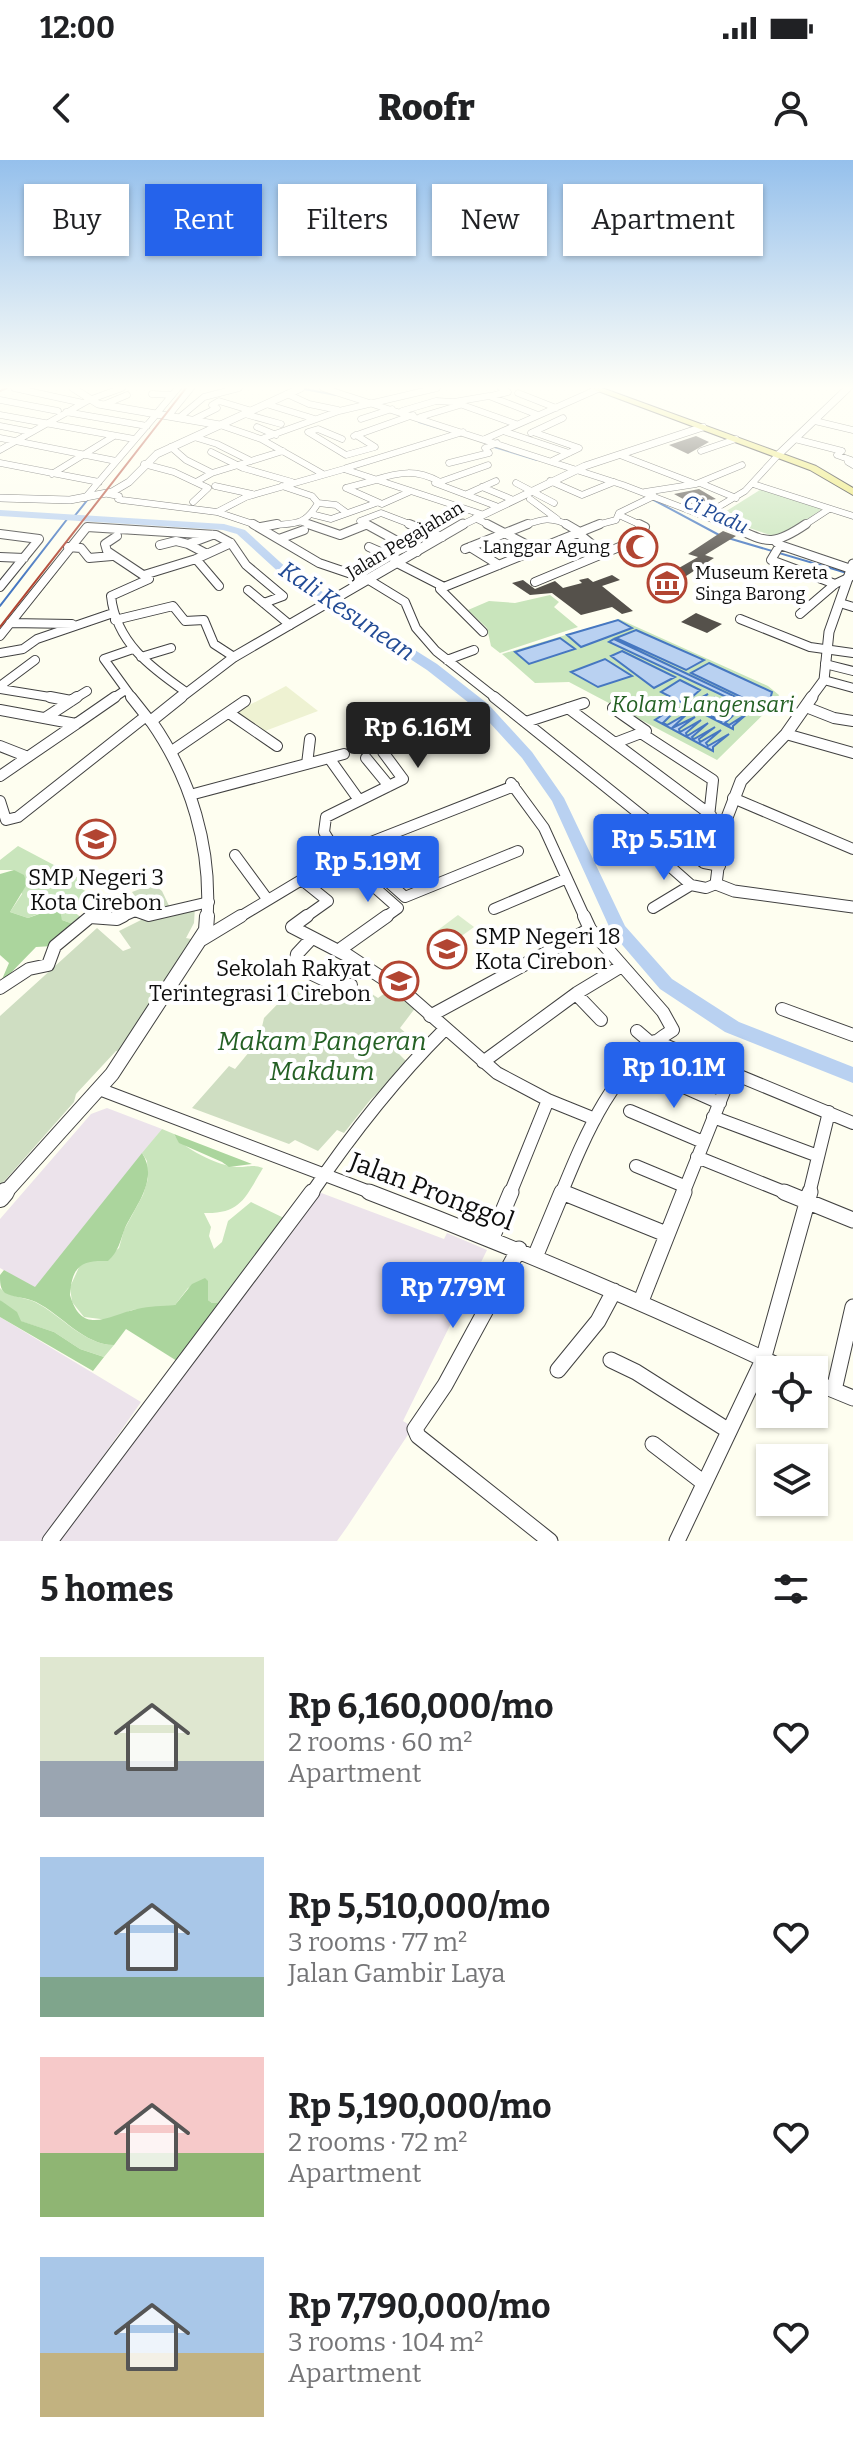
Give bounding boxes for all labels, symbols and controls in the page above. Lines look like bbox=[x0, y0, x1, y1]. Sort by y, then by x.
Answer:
text: 12:00 bbox=[40, 10, 115, 46]
icon: back bbox=[40, 86, 84, 130]
text: Roofr bbox=[378, 86, 475, 130]
icon: person bbox=[769, 86, 813, 130]
chip: Buy bbox=[24, 184, 129, 256]
chip: Rent bbox=[145, 184, 262, 256]
chip: Filters bbox=[278, 184, 416, 256]
chip: New bbox=[432, 184, 547, 256]
chip: Apartment bbox=[563, 184, 763, 256]
water label: Ci Padu bbox=[680, 489, 752, 539]
street label: Jalan Pegajahan bbox=[342, 496, 468, 584]
mosque icon: Langgar Agung bbox=[617, 526, 659, 568]
place label: Langgar Agung bbox=[483, 536, 610, 558]
water label: Kali Kesunean bbox=[274, 555, 420, 667]
museum icon: Museum Kereta Singa Barong bbox=[646, 562, 688, 604]
place label: Museum Kereta Singa Barong bbox=[695, 562, 828, 605]
park label: Kolam Langensari bbox=[611, 691, 795, 718]
pin: Rp 6.16M bbox=[335, 702, 501, 770]
text: Rp 6.16M bbox=[364, 712, 472, 743]
pin: Rp 5.51M bbox=[581, 814, 747, 882]
school or university icon: SMP Negeri 3 Kota Cirebon bbox=[75, 818, 117, 860]
text: Rp 5.51M bbox=[611, 824, 717, 855]
pin: Rp 5.19M bbox=[285, 836, 451, 904]
text: Rp 5.19M bbox=[315, 846, 421, 877]
place label: SMP Negeri 3 Kota Cirebon bbox=[28, 864, 164, 916]
place label: SMP Negeri 18 Kota Cirebon bbox=[475, 923, 621, 975]
school or university icon: SMP Negeri 18 Kota Cirebon bbox=[426, 928, 468, 970]
place label: Sekolah Rakyat Terintegrasi 1 Cirebon bbox=[149, 955, 371, 1007]
school or university icon: Sekolah Rakyat Terintegrasi 1 Cirebon bbox=[378, 960, 420, 1002]
park label: Makam Pangeran Makdum bbox=[218, 1026, 426, 1087]
pin: Rp 10.1M bbox=[591, 1042, 757, 1110]
text: Rp 10.1M bbox=[622, 1052, 726, 1083]
street label: Jalan Pronggol bbox=[344, 1145, 519, 1237]
pin: Rp 7.79M bbox=[370, 1262, 536, 1330]
text: Rp 7.79M bbox=[400, 1272, 506, 1303]
map controls bbox=[756, 1356, 828, 1516]
button: locate bbox=[756, 1356, 828, 1428]
button: layers bbox=[756, 1444, 828, 1516]
icon: filters bbox=[769, 1567, 813, 1611]
text: 5 homes bbox=[40, 1569, 174, 1610]
text: Rp 6,160,000/mo bbox=[288, 1686, 554, 1727]
icon: home bbox=[104, 1689, 200, 1785]
icon: heart bbox=[769, 1715, 813, 1759]
text: 2 rooms · 60 m² bbox=[288, 1727, 472, 1758]
text: Apartment bbox=[288, 1758, 421, 1789]
text: Rp 5,510,000/mo bbox=[288, 1886, 550, 1927]
icon: home bbox=[104, 1889, 200, 1985]
icon: heart bbox=[769, 1915, 813, 1959]
text: 3 rooms · 77 m² bbox=[288, 1927, 467, 1958]
text: Jalan Gambir Laya bbox=[288, 1958, 506, 1989]
text: Rp 5,190,000/mo bbox=[288, 2086, 552, 2127]
icon: home bbox=[104, 2089, 200, 2185]
icon: heart bbox=[769, 2115, 813, 2159]
text: 2 rooms · 72 m² bbox=[288, 2127, 468, 2158]
text: Apartment bbox=[288, 2158, 421, 2189]
text: Rp 7,790,000/mo bbox=[288, 2286, 551, 2327]
icon: home bbox=[104, 2289, 200, 2385]
icon: heart bbox=[769, 2315, 813, 2359]
text: 3 rooms · 104 m² bbox=[288, 2327, 484, 2358]
text: Apartment bbox=[288, 2358, 421, 2389]

